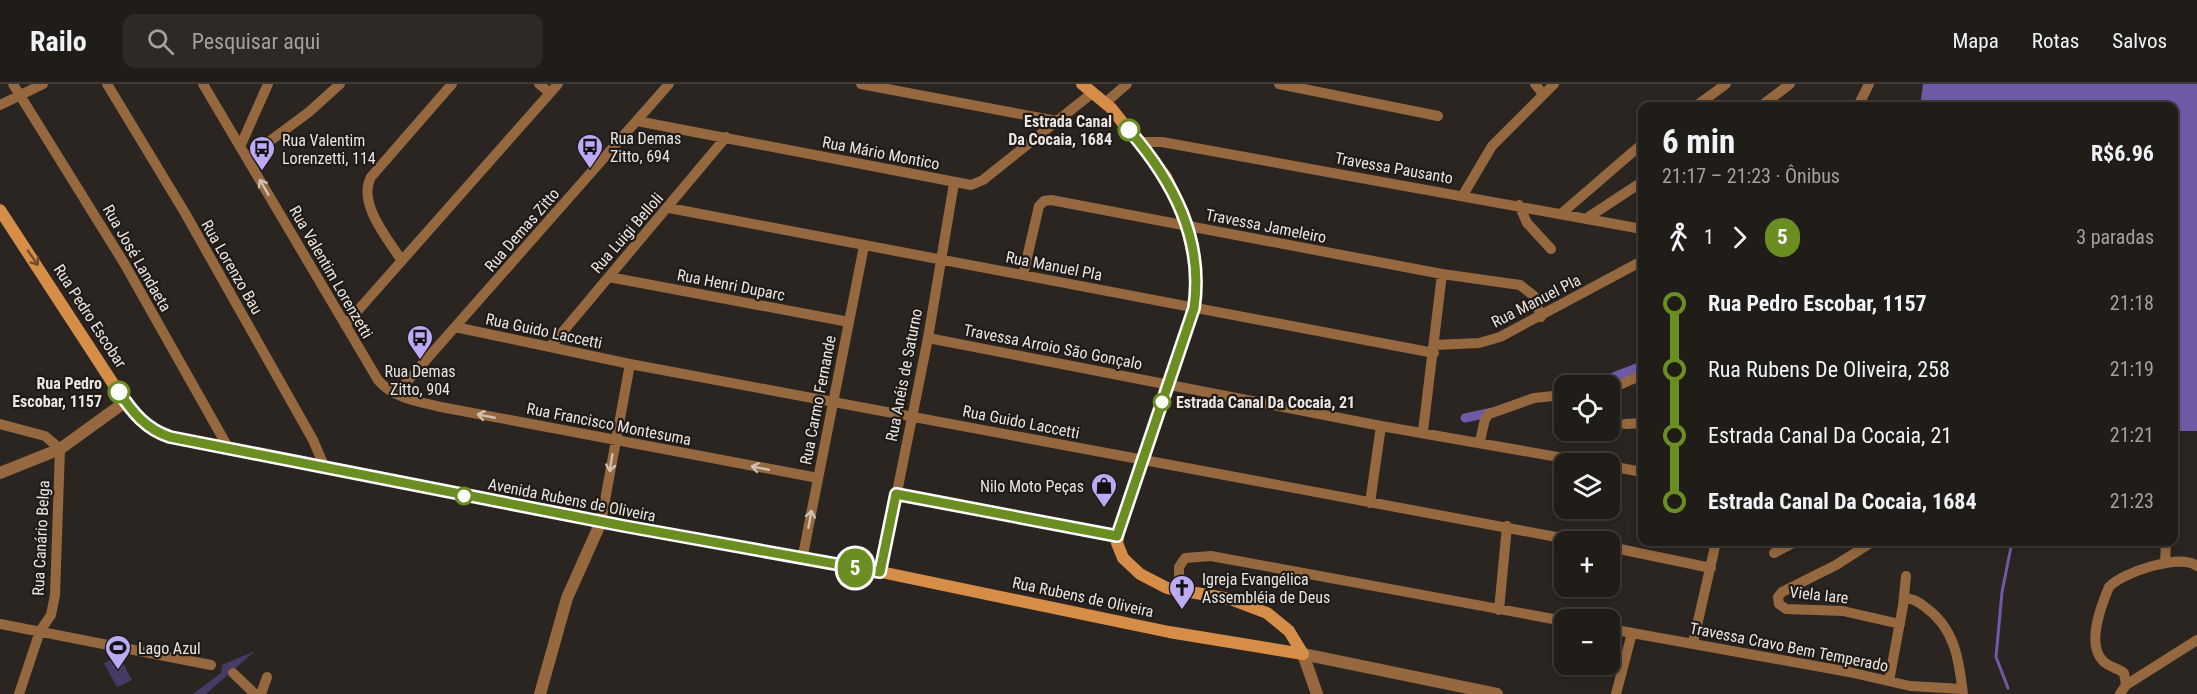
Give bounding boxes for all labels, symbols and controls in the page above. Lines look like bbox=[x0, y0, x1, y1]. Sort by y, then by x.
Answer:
search box bbox=[123, 14, 543, 68]
text: Railo bbox=[30, 25, 87, 58]
icon: search bbox=[144, 25, 177, 58]
text: Pesquisar aqui bbox=[192, 29, 320, 54]
text: Mapa bbox=[1952, 29, 1999, 53]
text: Rotas bbox=[2032, 29, 2079, 53]
text: Salvos bbox=[2112, 29, 2167, 53]
place label: Estrada Canal Da Cocaia, 1684 bbox=[1008, 112, 1112, 149]
marker: Estrada Canal Da Cocaia, 1684 bbox=[1118, 119, 1140, 141]
text: 6 min bbox=[1662, 122, 1735, 161]
place label: Rua Demas Zitto, 694 bbox=[610, 129, 681, 166]
place label: Rua Valentim Lorenzetti, 114 bbox=[282, 131, 376, 168]
bus stop icon: Rua Demas Zitto, 694 bbox=[575, 132, 605, 170]
street label: Rua Mário Montico bbox=[821, 132, 941, 174]
bus stop icon: Rua Valentim Lorenzetti, 114 bbox=[247, 134, 277, 172]
text: R$6.96 bbox=[2091, 141, 2154, 166]
street label: Travessa Pausanto bbox=[1333, 148, 1455, 188]
text: 21:17 – 21:23 · Ônibus bbox=[1662, 164, 1840, 188]
one-way arrow bbox=[258, 179, 270, 196]
street label: Rua Demas Zitto bbox=[481, 184, 563, 276]
street label: Rua Luigi Belloli bbox=[587, 189, 667, 277]
street label: Rua José Landaeta bbox=[99, 201, 175, 315]
street label: Rua Valentim Lorenzetti bbox=[285, 202, 377, 342]
street label: Travessa Jameleiro bbox=[1204, 205, 1328, 247]
street label: Rua Lorenzo Bau bbox=[197, 216, 267, 318]
icon: walk bbox=[1662, 221, 1695, 254]
icon: forward bbox=[1723, 221, 1756, 254]
text: 1 bbox=[1704, 225, 1714, 249]
text: 5 bbox=[1777, 225, 1788, 249]
text: 3 paradas bbox=[2076, 225, 2154, 249]
street label: Rua Manuel Pla bbox=[1004, 247, 1104, 285]
one-way arrow bbox=[27, 250, 39, 266]
street label: Rua Pedro Escobar bbox=[50, 261, 131, 371]
street label: Rua Henri Duparc bbox=[675, 265, 787, 305]
street label: Rua Manuel Pla bbox=[1488, 270, 1584, 332]
text: Rua Pedro Escobar, 1157 bbox=[1708, 291, 1927, 316]
text: 21:18 bbox=[2110, 291, 2154, 315]
street label: Rua Anéis de Saturno bbox=[882, 307, 926, 443]
street label: Rua Guido Laccetti bbox=[484, 309, 604, 353]
street label: Travessa Arroio São Gonçalo bbox=[962, 320, 1144, 374]
bus stop icon: Rua Demas Zitto, 904 bbox=[405, 323, 435, 361]
street label: Rua Carmo Fernande bbox=[796, 334, 840, 466]
text: Rua Rubens De Oliveira, 258 bbox=[1708, 357, 1950, 382]
text: 21:19 bbox=[2110, 357, 2154, 381]
place label: Rua Demas Zitto, 904 bbox=[384, 362, 456, 399]
place label: Rua Pedro Escobar, 1157 bbox=[12, 374, 102, 411]
map controls bbox=[1554, 375, 1620, 675]
button: locate bbox=[1554, 375, 1620, 441]
marker: Rua Pedro Escobar, 1157 bbox=[108, 381, 130, 403]
marker: Estrada Canal Da Cocaia, 21 bbox=[1153, 393, 1171, 411]
place label: Estrada Canal Da Cocaia, 21 bbox=[1176, 393, 1355, 412]
street label: Rua Francisco Montesuma bbox=[525, 399, 693, 449]
street label: Rua Guido Laccetti bbox=[961, 401, 1081, 443]
one-way arrow bbox=[477, 410, 496, 421]
text: Estrada Canal Da Cocaia, 21 bbox=[1708, 423, 1952, 448]
text: 21:21 bbox=[2110, 423, 2154, 447]
one-way arrow bbox=[605, 453, 616, 472]
button: layers bbox=[1554, 453, 1620, 519]
one-way arrow bbox=[751, 462, 770, 473]
shop icon: Nilo Moto Peças bbox=[1089, 471, 1119, 509]
street label: Avenida Rubens de Oliveira bbox=[487, 474, 657, 526]
place label: Nilo Moto Peças bbox=[980, 477, 1084, 496]
street label: Rua Canário Belga bbox=[28, 480, 54, 596]
unlabelled marker bbox=[455, 487, 473, 505]
text: Estrada Canal Da Cocaia, 1684 bbox=[1708, 489, 1977, 514]
text: 21:23 bbox=[2110, 489, 2154, 513]
one-way arrow bbox=[805, 510, 816, 530]
button: + bbox=[1554, 531, 1620, 597]
line badge: 5 bbox=[836, 548, 874, 588]
text: 5 bbox=[850, 556, 860, 580]
place label: Igreja Evangélica Assembléia de Deus bbox=[1202, 570, 1330, 607]
street label: Rua Rubens de Oliveira bbox=[1011, 573, 1155, 621]
church icon: Igreja Evangélica Assembléia de Deus bbox=[1167, 573, 1197, 611]
street label: Viela Iare bbox=[1789, 582, 1849, 608]
button: − bbox=[1554, 609, 1620, 675]
street label: Travessa Cravo Bem Temperado bbox=[1688, 618, 1890, 676]
sports icon: Lago Azul bbox=[103, 633, 133, 671]
place label: Lago Azul bbox=[138, 639, 201, 658]

